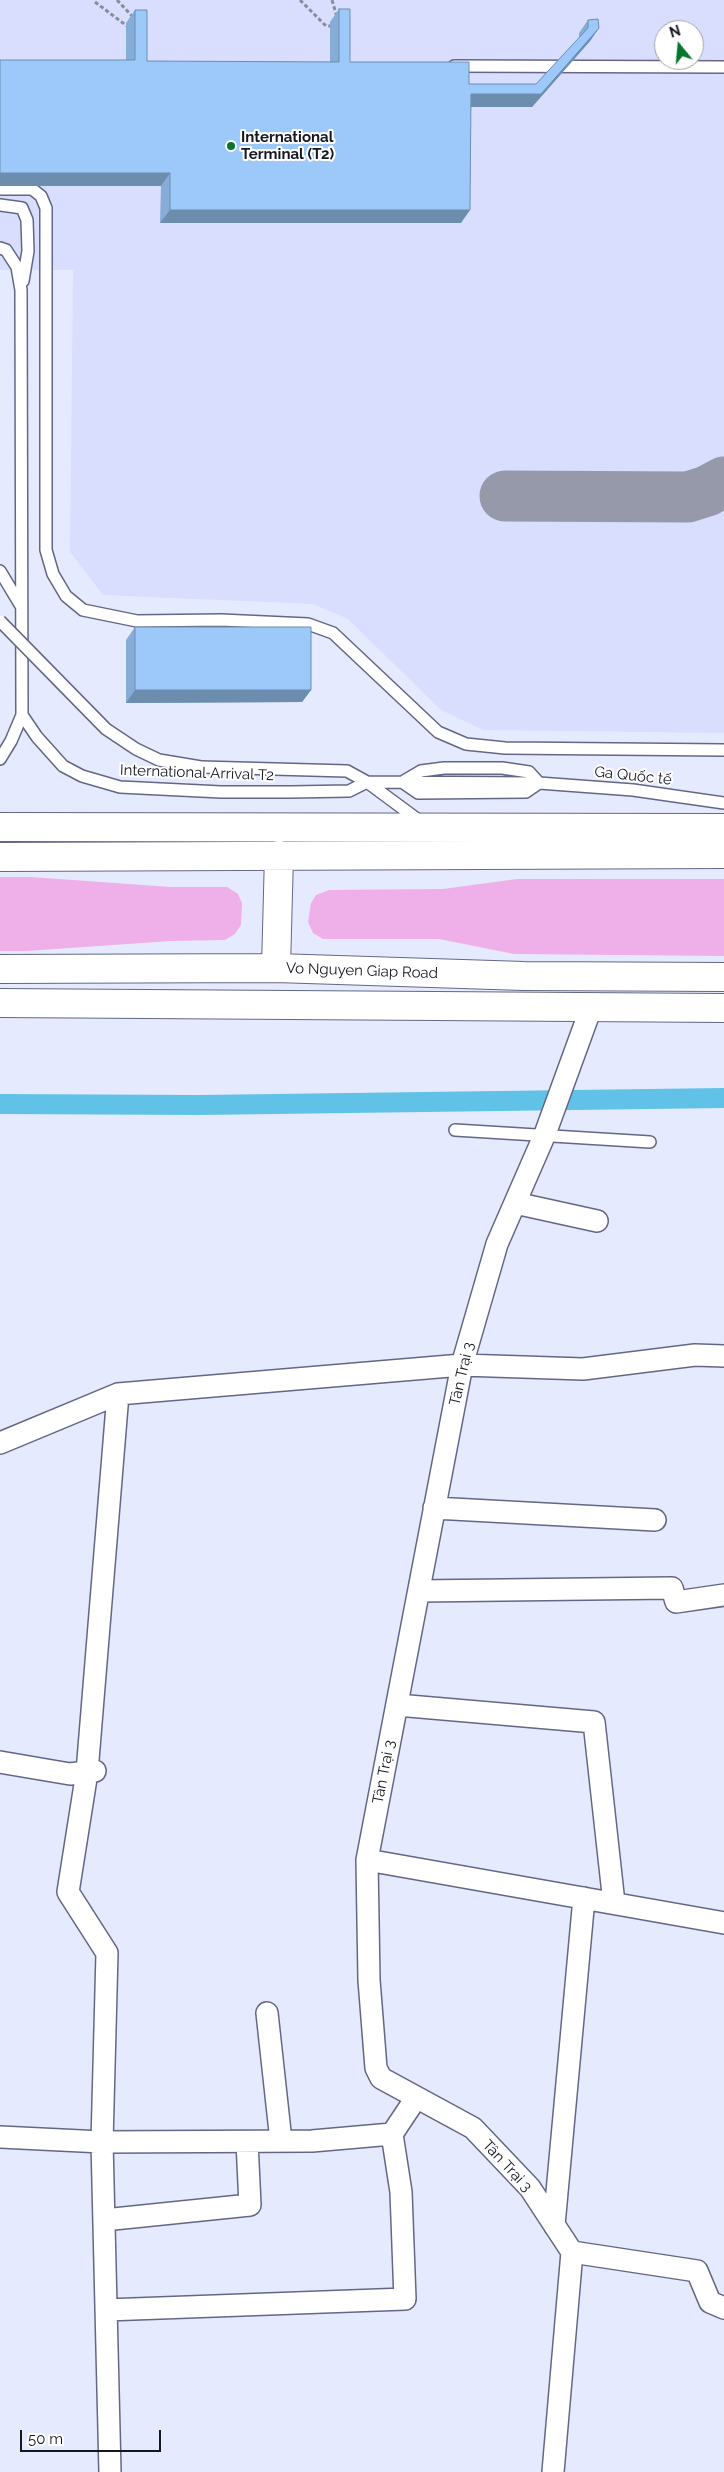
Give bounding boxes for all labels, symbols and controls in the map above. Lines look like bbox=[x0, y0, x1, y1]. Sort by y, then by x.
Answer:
north arrow bbox=[654, 20, 704, 70]
text: N bbox=[667, 22, 682, 41]
place label: International Terminal (T2) bbox=[241, 128, 334, 163]
marker: International Terminal (T2) bbox=[225, 140, 237, 152]
street label: International Arrival T2 bbox=[120, 761, 274, 785]
street label: Ga Quốc tế bbox=[593, 763, 673, 789]
street label: Vo Nguyen Giap Road bbox=[286, 959, 438, 983]
street label: Tân Trại 3 bbox=[446, 1340, 478, 1408]
street label: Tân Trại 3 bbox=[369, 1739, 399, 1805]
street label: Tân Trại 3 bbox=[478, 2136, 536, 2196]
scale bar bbox=[22, 2420, 164, 2452]
text: 50 m bbox=[28, 2430, 63, 2448]

